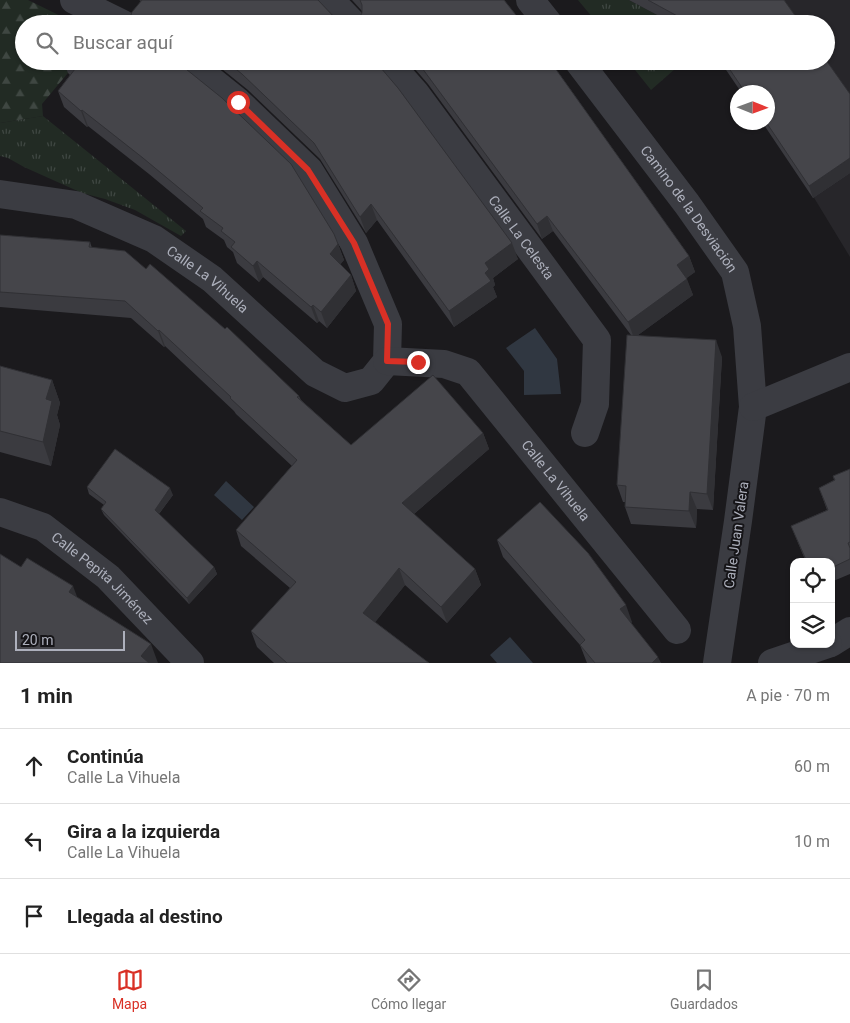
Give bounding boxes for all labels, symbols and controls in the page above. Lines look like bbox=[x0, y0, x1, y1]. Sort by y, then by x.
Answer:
search box bbox=[15, 15, 835, 70]
icon: search bbox=[33, 29, 61, 57]
text: Buscar aquí bbox=[73, 31, 173, 54]
north arrow bbox=[730, 85, 775, 130]
route start bbox=[227, 91, 250, 114]
street label: Camino de la Desviación bbox=[637, 142, 741, 275]
street label: Calle La Celesta bbox=[485, 192, 558, 282]
street label: Calle La Vihuela bbox=[164, 242, 252, 316]
route end bbox=[407, 351, 430, 374]
street label: Calle La Vihuela bbox=[518, 437, 593, 524]
street label: Calle Juan Valera bbox=[721, 480, 751, 590]
street label: Calle Pepita Jiménez bbox=[49, 529, 156, 627]
map controls bbox=[790, 558, 835, 648]
button: locate bbox=[790, 558, 835, 603]
button: layers bbox=[790, 603, 835, 648]
scale bar bbox=[15, 628, 125, 651]
text: 20 m bbox=[22, 632, 54, 648]
text: 1 min bbox=[20, 684, 73, 708]
text: A pie · 70 m bbox=[746, 686, 830, 705]
text: Continúa bbox=[67, 745, 144, 768]
icon: ahead bbox=[20, 752, 48, 780]
text: 60 m bbox=[794, 757, 830, 776]
text: Calle La Vihuela bbox=[67, 768, 180, 787]
text: Gira a la izquierda bbox=[67, 820, 220, 843]
icon: left bbox=[20, 827, 48, 855]
text: 10 m bbox=[794, 832, 830, 851]
text: Calle La Vihuela bbox=[67, 843, 180, 862]
icon: arrive bbox=[20, 902, 48, 930]
text: Llegada al destino bbox=[67, 905, 223, 928]
tab: Mapa bbox=[112, 966, 147, 1012]
tab: Cómo llegar bbox=[371, 966, 446, 1012]
tab: Guardados bbox=[670, 966, 738, 1012]

